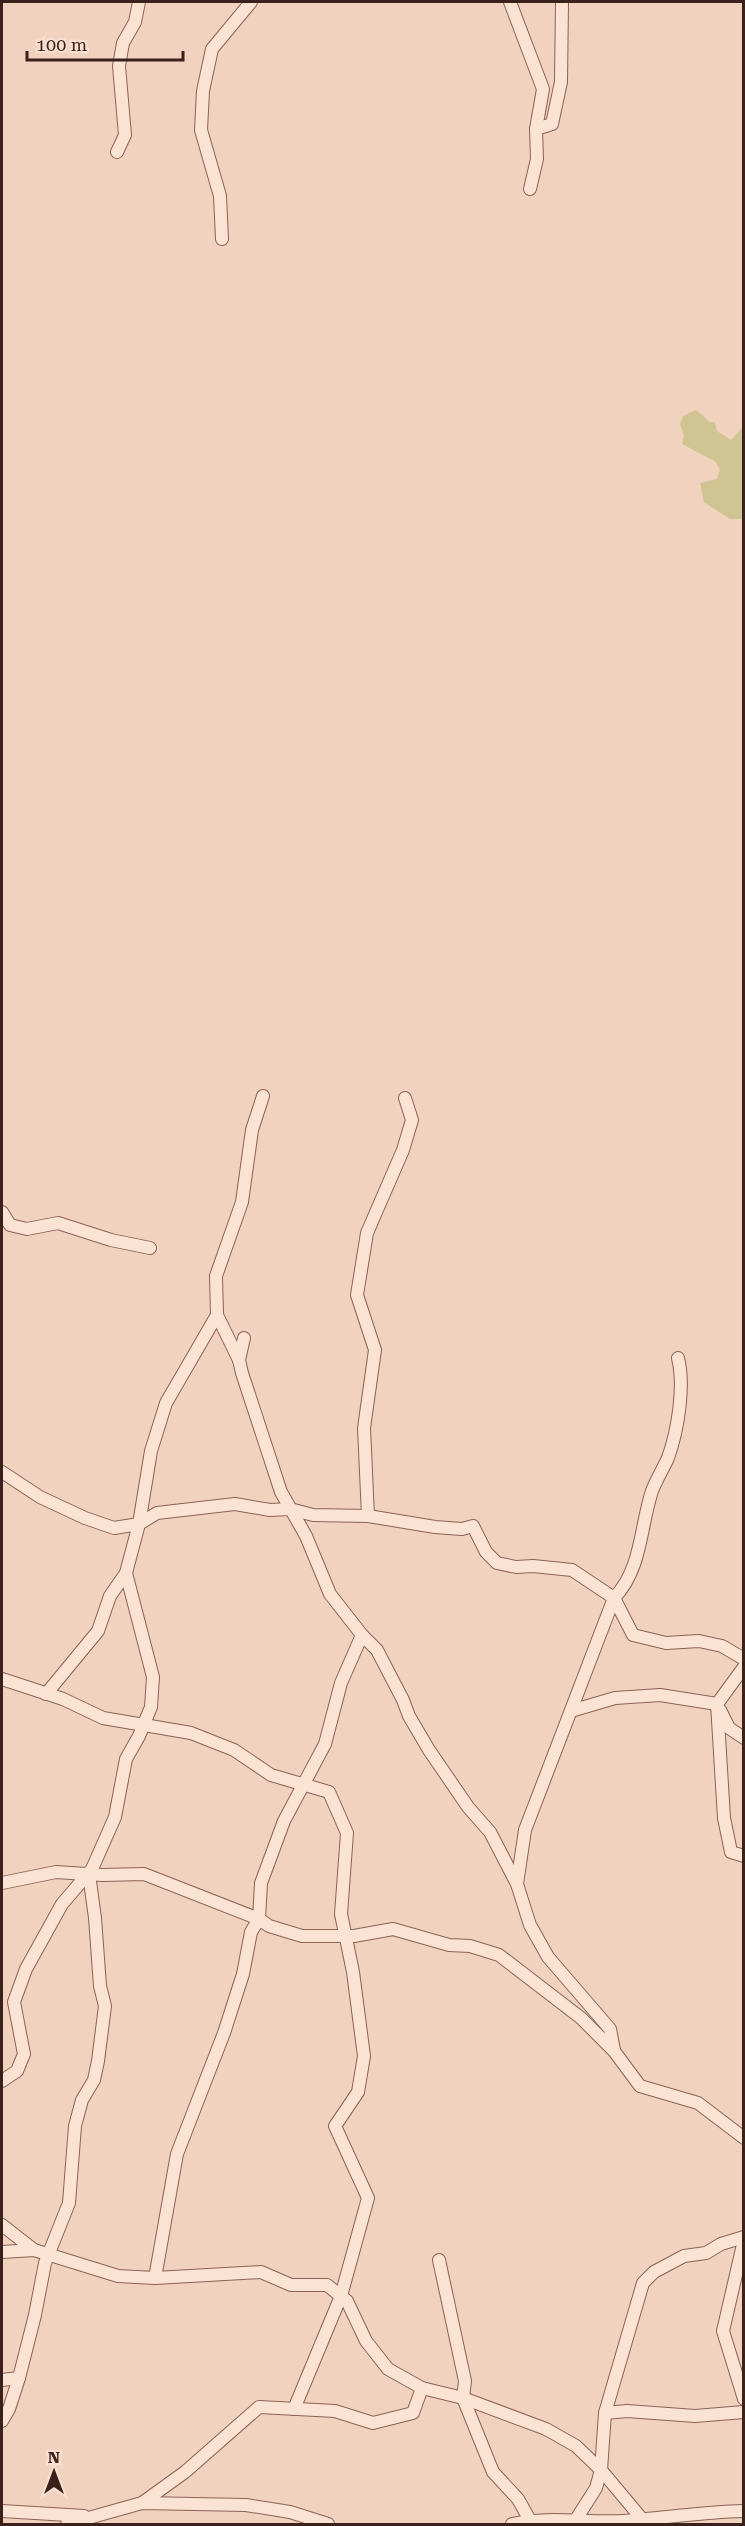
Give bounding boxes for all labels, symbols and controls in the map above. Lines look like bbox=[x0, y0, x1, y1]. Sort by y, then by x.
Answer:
scale bar bbox=[27, 24, 183, 62]
text: 100 m bbox=[36, 34, 87, 55]
north arrow bbox=[24, 2442, 84, 2502]
text: N bbox=[48, 2448, 60, 2467]

